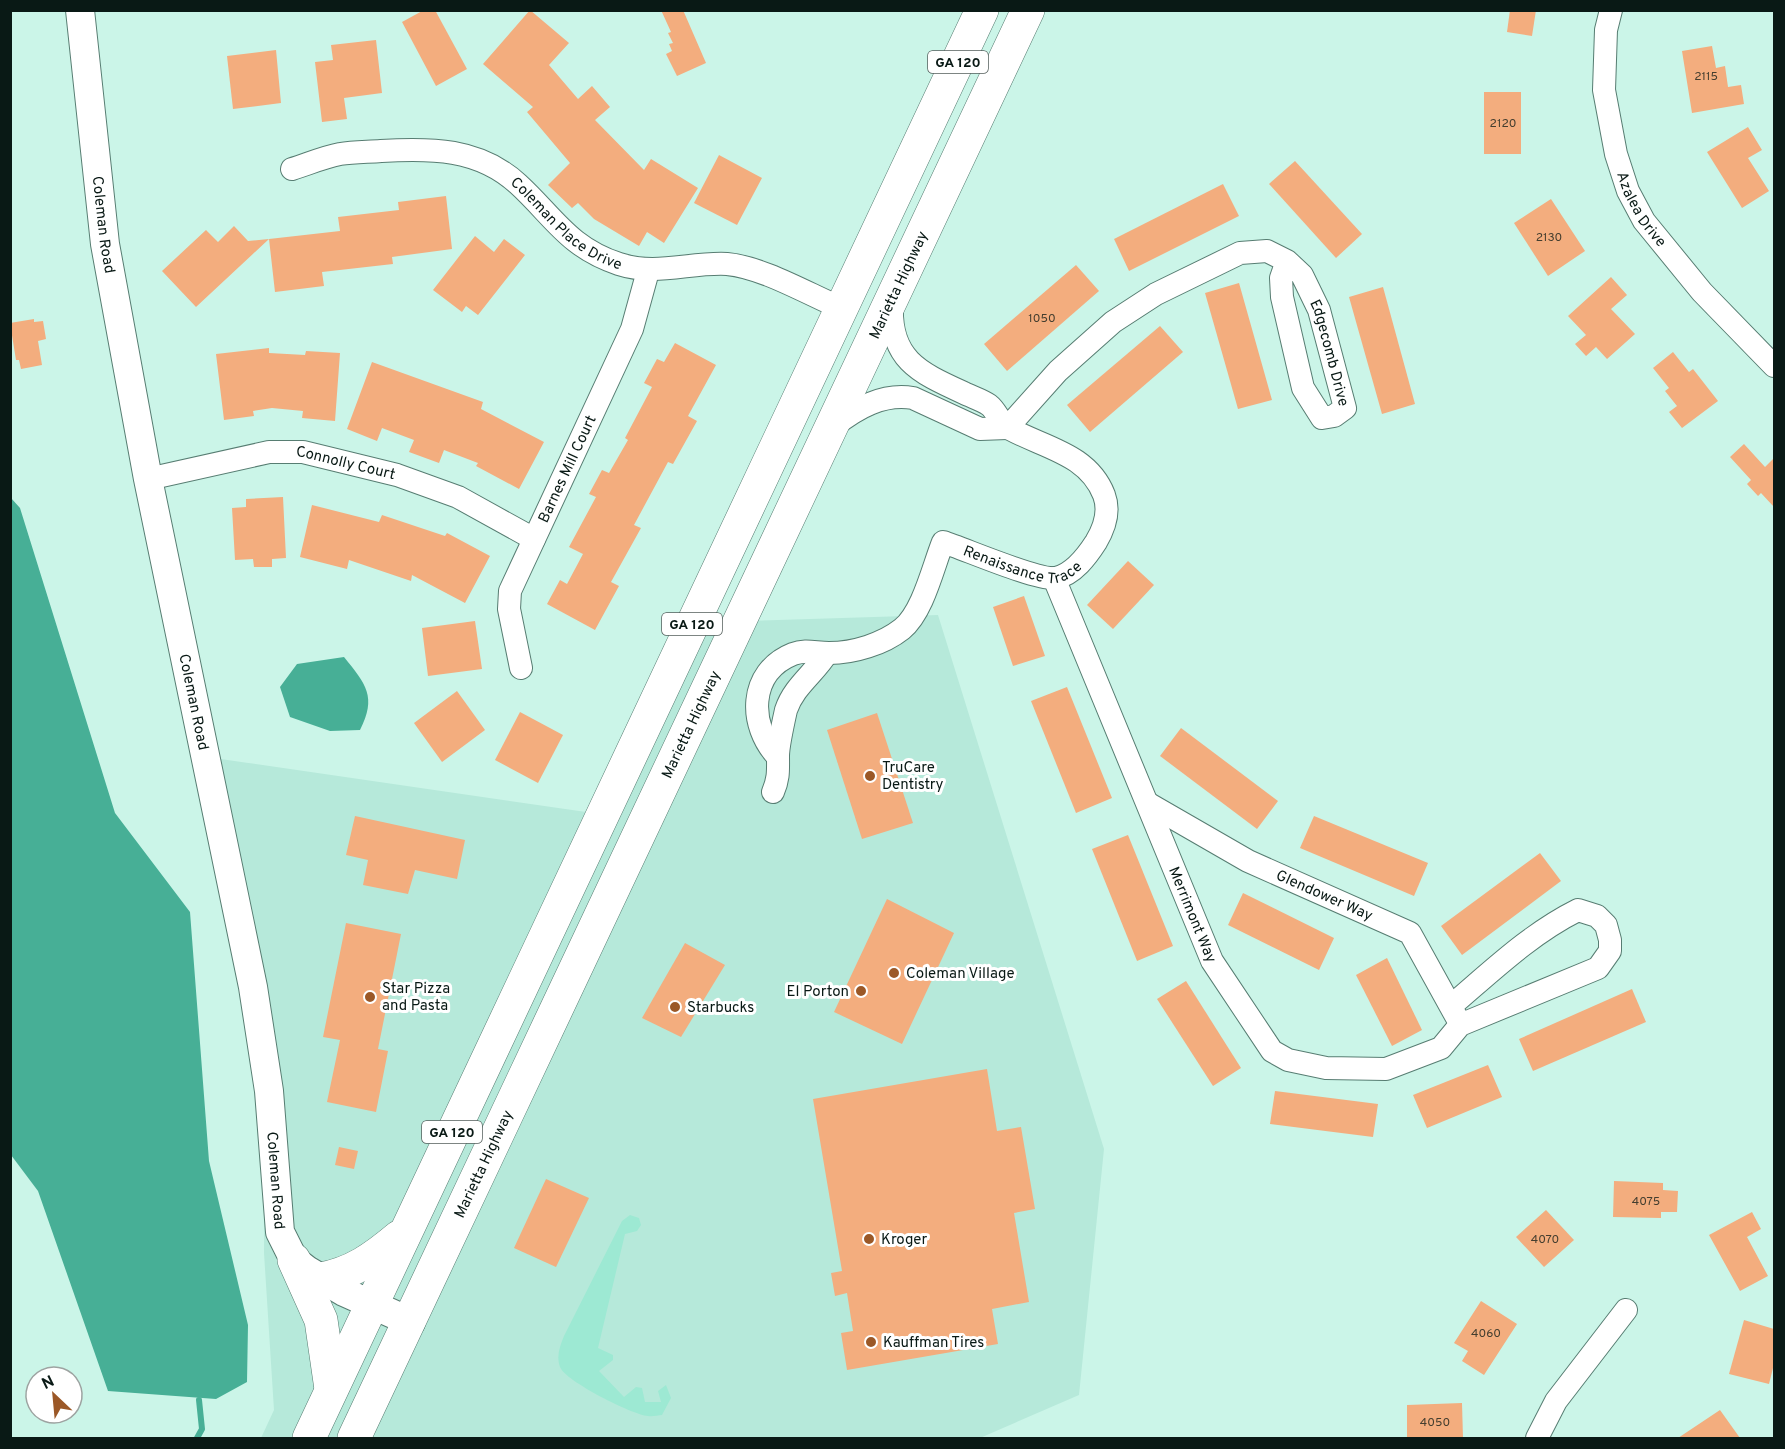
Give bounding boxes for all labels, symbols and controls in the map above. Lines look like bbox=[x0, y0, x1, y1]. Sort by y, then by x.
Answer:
road number: GA 120 bbox=[928, 51, 988, 73]
house number: 2115 bbox=[1694, 69, 1718, 85]
house number: 2120 bbox=[1490, 116, 1516, 132]
street label: Azalea Drive bbox=[1611, 170, 1670, 252]
street label: Coleman Place Drive bbox=[506, 174, 624, 275]
street label: Coleman Road bbox=[87, 175, 118, 275]
street label: Marietta Highway bbox=[866, 229, 933, 343]
house number: 2130 bbox=[1536, 230, 1562, 246]
street label: Edgecomb Drive bbox=[1304, 297, 1352, 409]
house number: 1050 bbox=[1028, 311, 1056, 327]
street label: Barnes Mill Court bbox=[535, 413, 602, 526]
street label: Connolly Court bbox=[296, 444, 397, 485]
street label: Renaissance Trace bbox=[960, 542, 1087, 589]
road number: GA 120 bbox=[662, 613, 722, 635]
street label: Coleman Road bbox=[173, 652, 212, 752]
street label: Marietta Highway bbox=[659, 668, 726, 782]
place label: TruCare Dentistry bbox=[882, 759, 944, 795]
marker: TruCare Dentistry bbox=[863, 769, 877, 783]
street label: Merrimont Way bbox=[1163, 864, 1220, 966]
street label: Glendower Way bbox=[1273, 867, 1375, 926]
place label: Coleman Village bbox=[906, 965, 1015, 984]
marker: Coleman Village bbox=[887, 966, 901, 980]
place label: Star Pizza and Pasta bbox=[382, 980, 450, 1016]
place label: El Porton bbox=[786, 983, 849, 1002]
marker: El Porton bbox=[854, 984, 868, 998]
marker: Star Pizza and Pasta bbox=[363, 990, 377, 1004]
place label: Starbucks bbox=[687, 999, 754, 1018]
marker: Starbucks bbox=[668, 1000, 682, 1014]
street label: Marietta Highway bbox=[451, 1108, 518, 1222]
road number: GA 120 bbox=[422, 1121, 482, 1143]
street label: Coleman Road bbox=[261, 1131, 288, 1230]
house number: 4075 bbox=[1632, 1194, 1660, 1210]
place label: Kroger bbox=[881, 1231, 928, 1250]
marker: Kroger bbox=[862, 1232, 876, 1246]
house number: 4070 bbox=[1531, 1232, 1559, 1248]
house number: 4060 bbox=[1471, 1326, 1501, 1342]
place label: Kauffman Tires bbox=[883, 1334, 984, 1353]
marker: Kauffman Tires bbox=[864, 1335, 878, 1349]
north arrow bbox=[24, 1365, 84, 1425]
text: N bbox=[39, 1372, 58, 1395]
house number: 4050 bbox=[1420, 1415, 1450, 1431]

